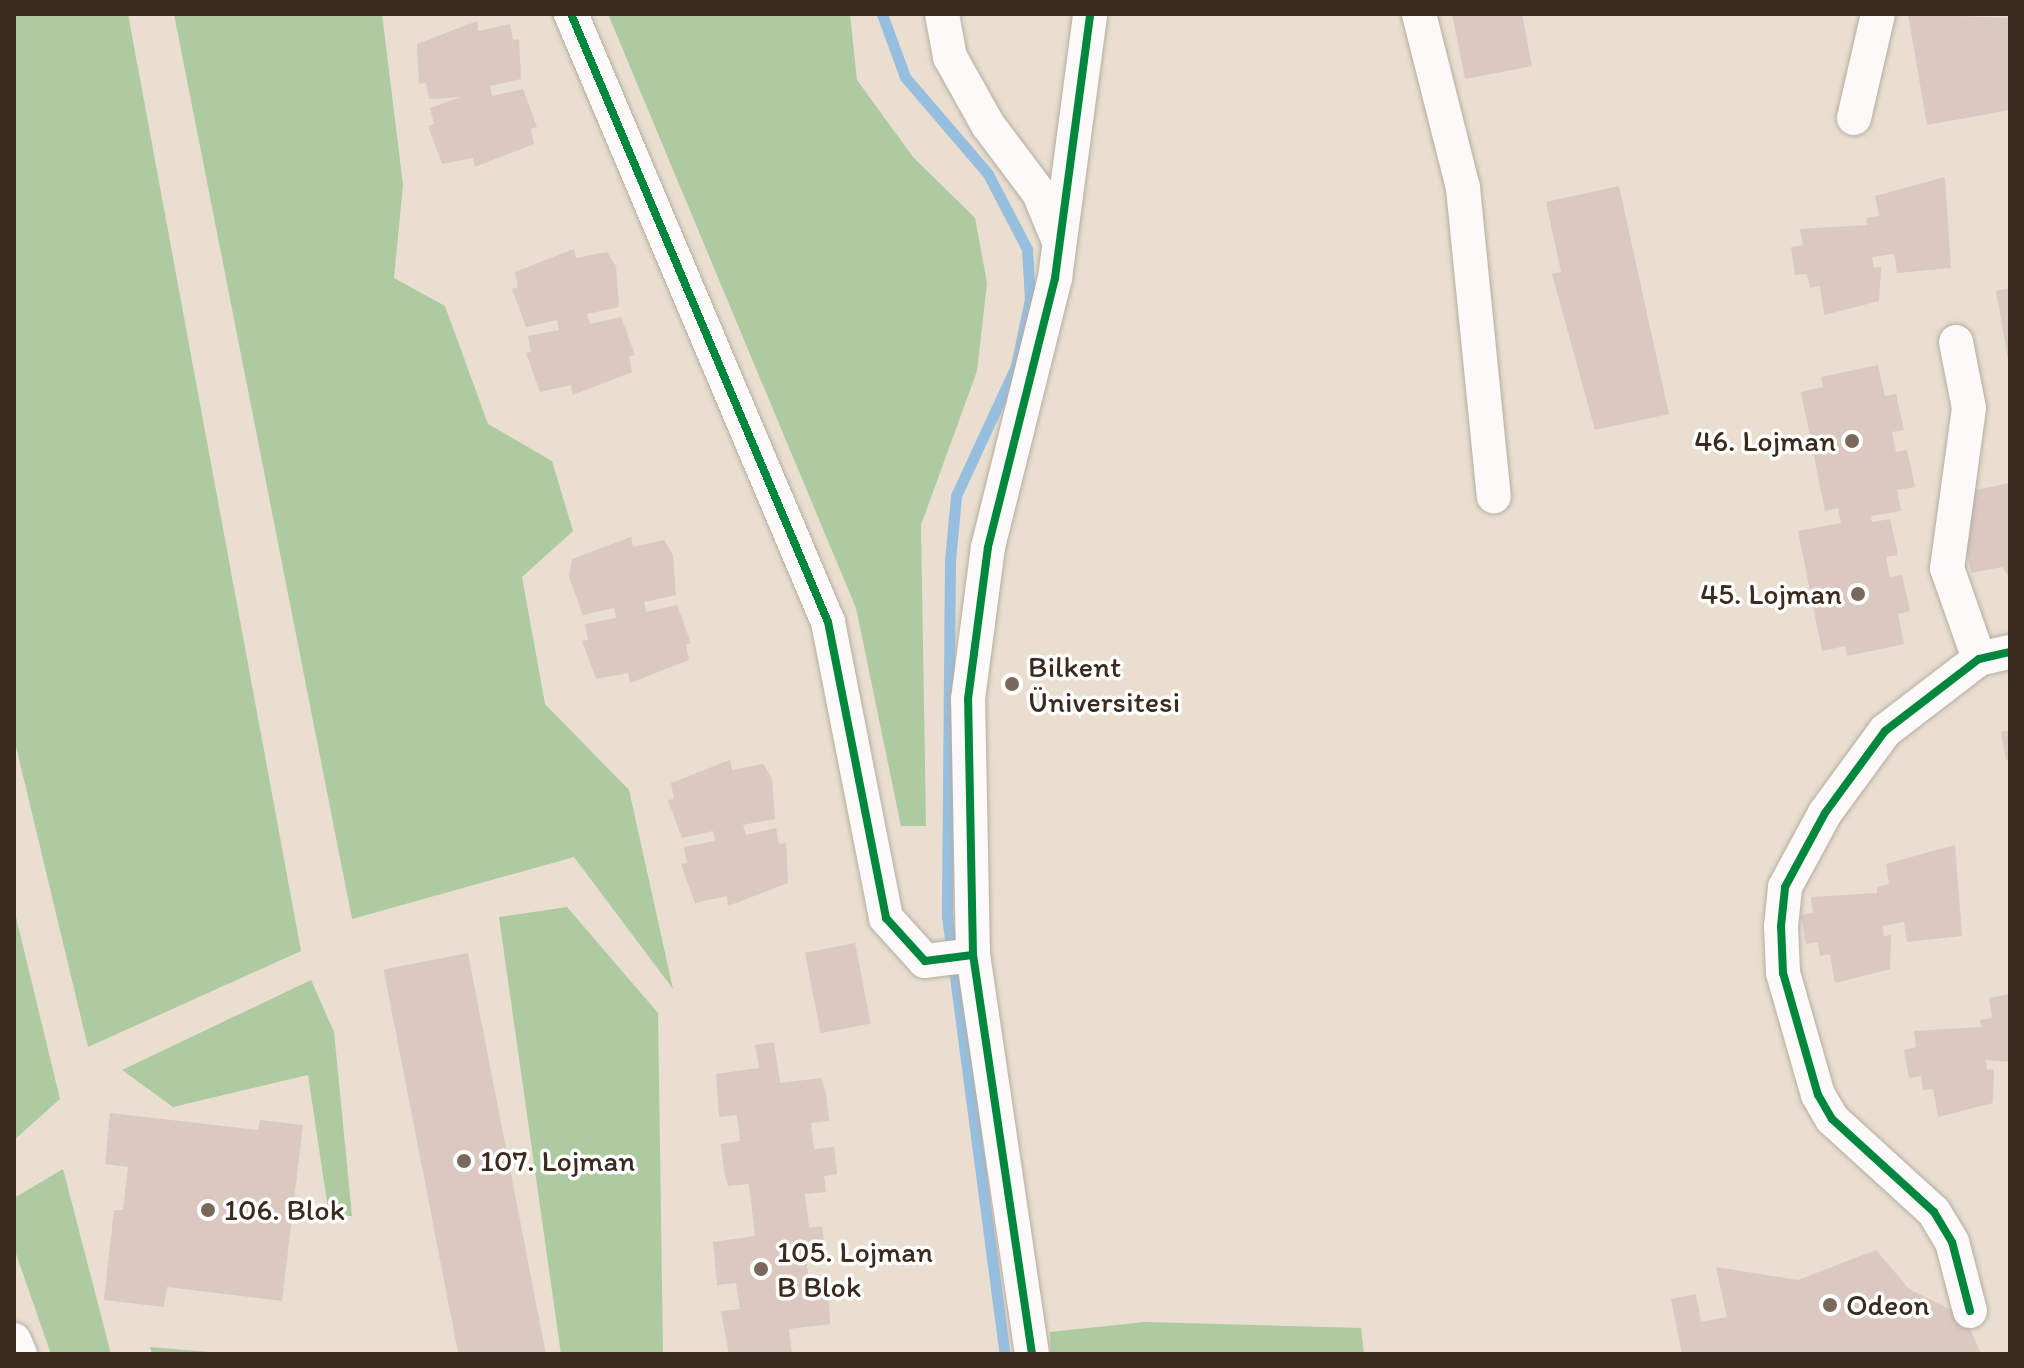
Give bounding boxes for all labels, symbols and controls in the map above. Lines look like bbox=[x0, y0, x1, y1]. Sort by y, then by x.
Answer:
place label: 46. Lojman bbox=[1694, 423, 1836, 459]
marker: 46. Lojman bbox=[1843, 432, 1861, 450]
place label: 45. Lojman bbox=[1700, 576, 1842, 612]
marker: 45. Lojman bbox=[1849, 585, 1867, 603]
place label: Bilkent Üniversitesi bbox=[1028, 649, 1180, 720]
marker: Bilkent Üniversitesi bbox=[1003, 675, 1021, 693]
place label: 107. Lojman bbox=[480, 1143, 635, 1179]
marker: 107. Lojman bbox=[455, 1152, 473, 1170]
place label: 106. Blok bbox=[224, 1192, 345, 1228]
marker: 106. Blok bbox=[199, 1201, 217, 1219]
place label: 105. Lojman B Blok bbox=[777, 1234, 933, 1304]
marker: 105. Lojman B Blok bbox=[752, 1260, 770, 1278]
place label: Odeon bbox=[1846, 1287, 1929, 1323]
marker: Odeon bbox=[1821, 1296, 1839, 1314]

